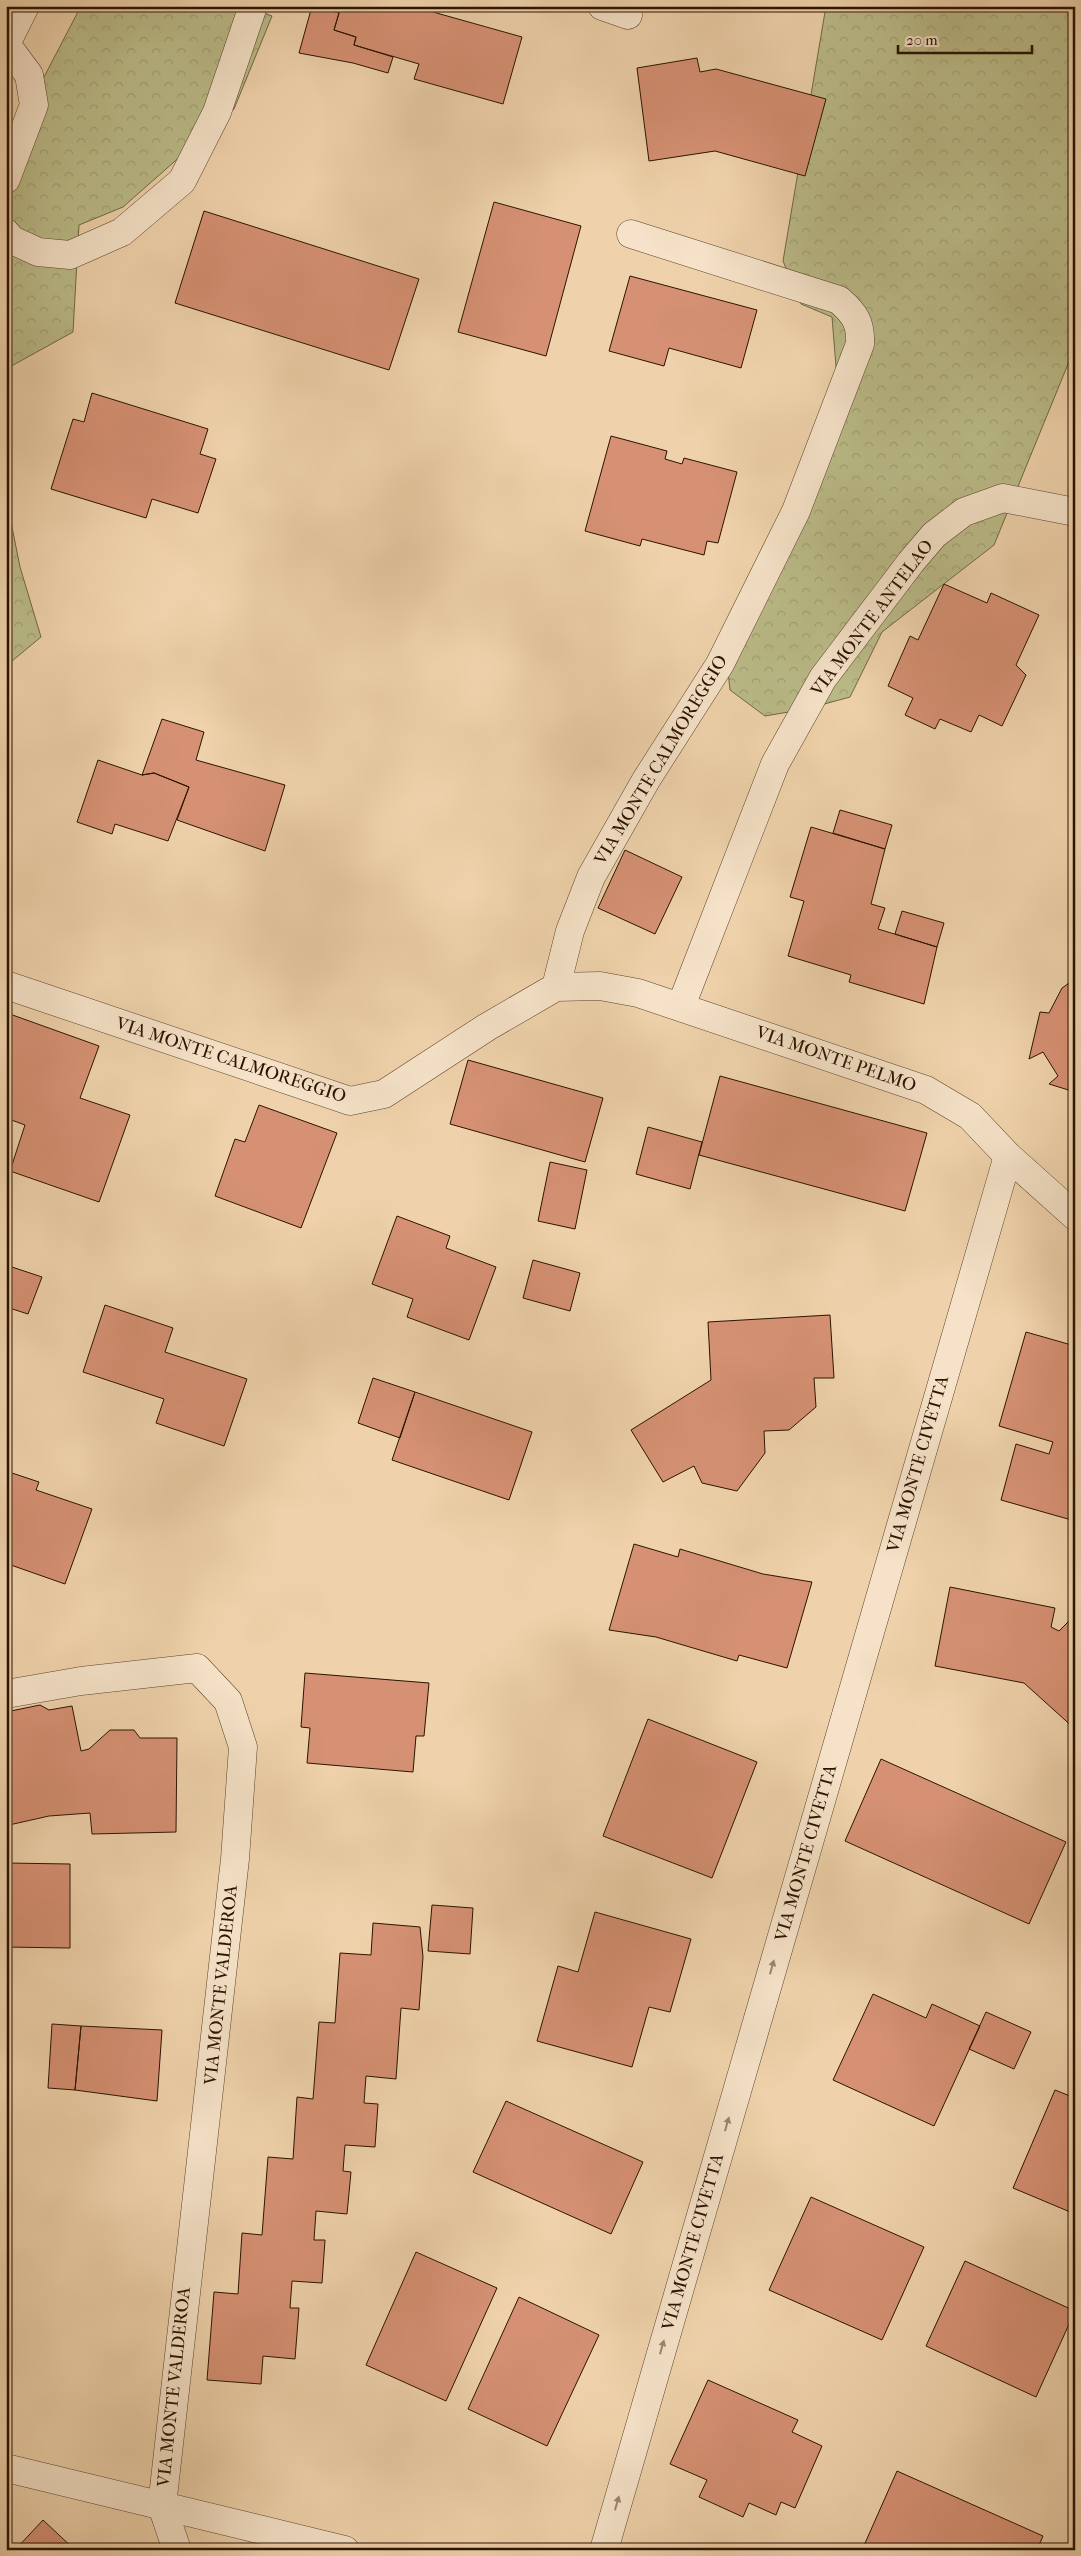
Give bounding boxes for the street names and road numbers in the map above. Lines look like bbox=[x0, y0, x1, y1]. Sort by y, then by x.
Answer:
street label: VIA MONTE ANTELAO bbox=[806, 536, 938, 701]
street label: VIA MONTE CALMOREGGIO bbox=[589, 651, 732, 869]
street label: VIA MONTE CALMOREGGIO bbox=[112, 1013, 349, 1107]
street label: VIA MONTE PELMO bbox=[752, 1021, 919, 1096]
street label: VIA MONTE CIVETTA bbox=[882, 1373, 953, 1556]
street label: VIA MONTE CIVETTA bbox=[770, 1762, 841, 1945]
street label: VIA MONTE VALDEROA bbox=[200, 1884, 242, 2087]
street label: VIA MONTE CIVETTA bbox=[657, 2151, 728, 2334]
street label: VIA MONTE VALDEROA bbox=[153, 2286, 195, 2489]

